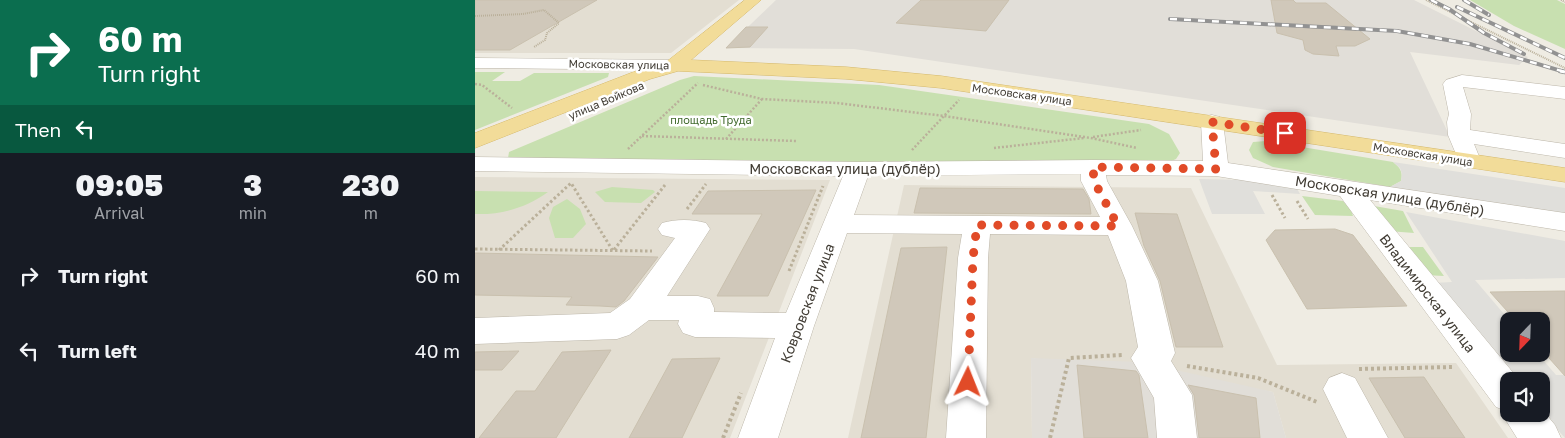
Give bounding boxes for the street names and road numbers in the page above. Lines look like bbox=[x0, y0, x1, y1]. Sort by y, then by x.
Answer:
street label: Московская улица bbox=[569, 57, 669, 71]
street label: улица Войкова bbox=[566, 78, 646, 122]
street label: Московская улица bbox=[971, 81, 1073, 107]
street label: Московская улица bbox=[1372, 140, 1474, 168]
street label: Московская улица (дублёр) bbox=[749, 160, 941, 177]
street label: Московская улица (дублёр) bbox=[1294, 172, 1486, 218]
street label: Владимирская улица bbox=[1377, 230, 1479, 356]
street label: Ковровская улица bbox=[776, 241, 838, 365]

